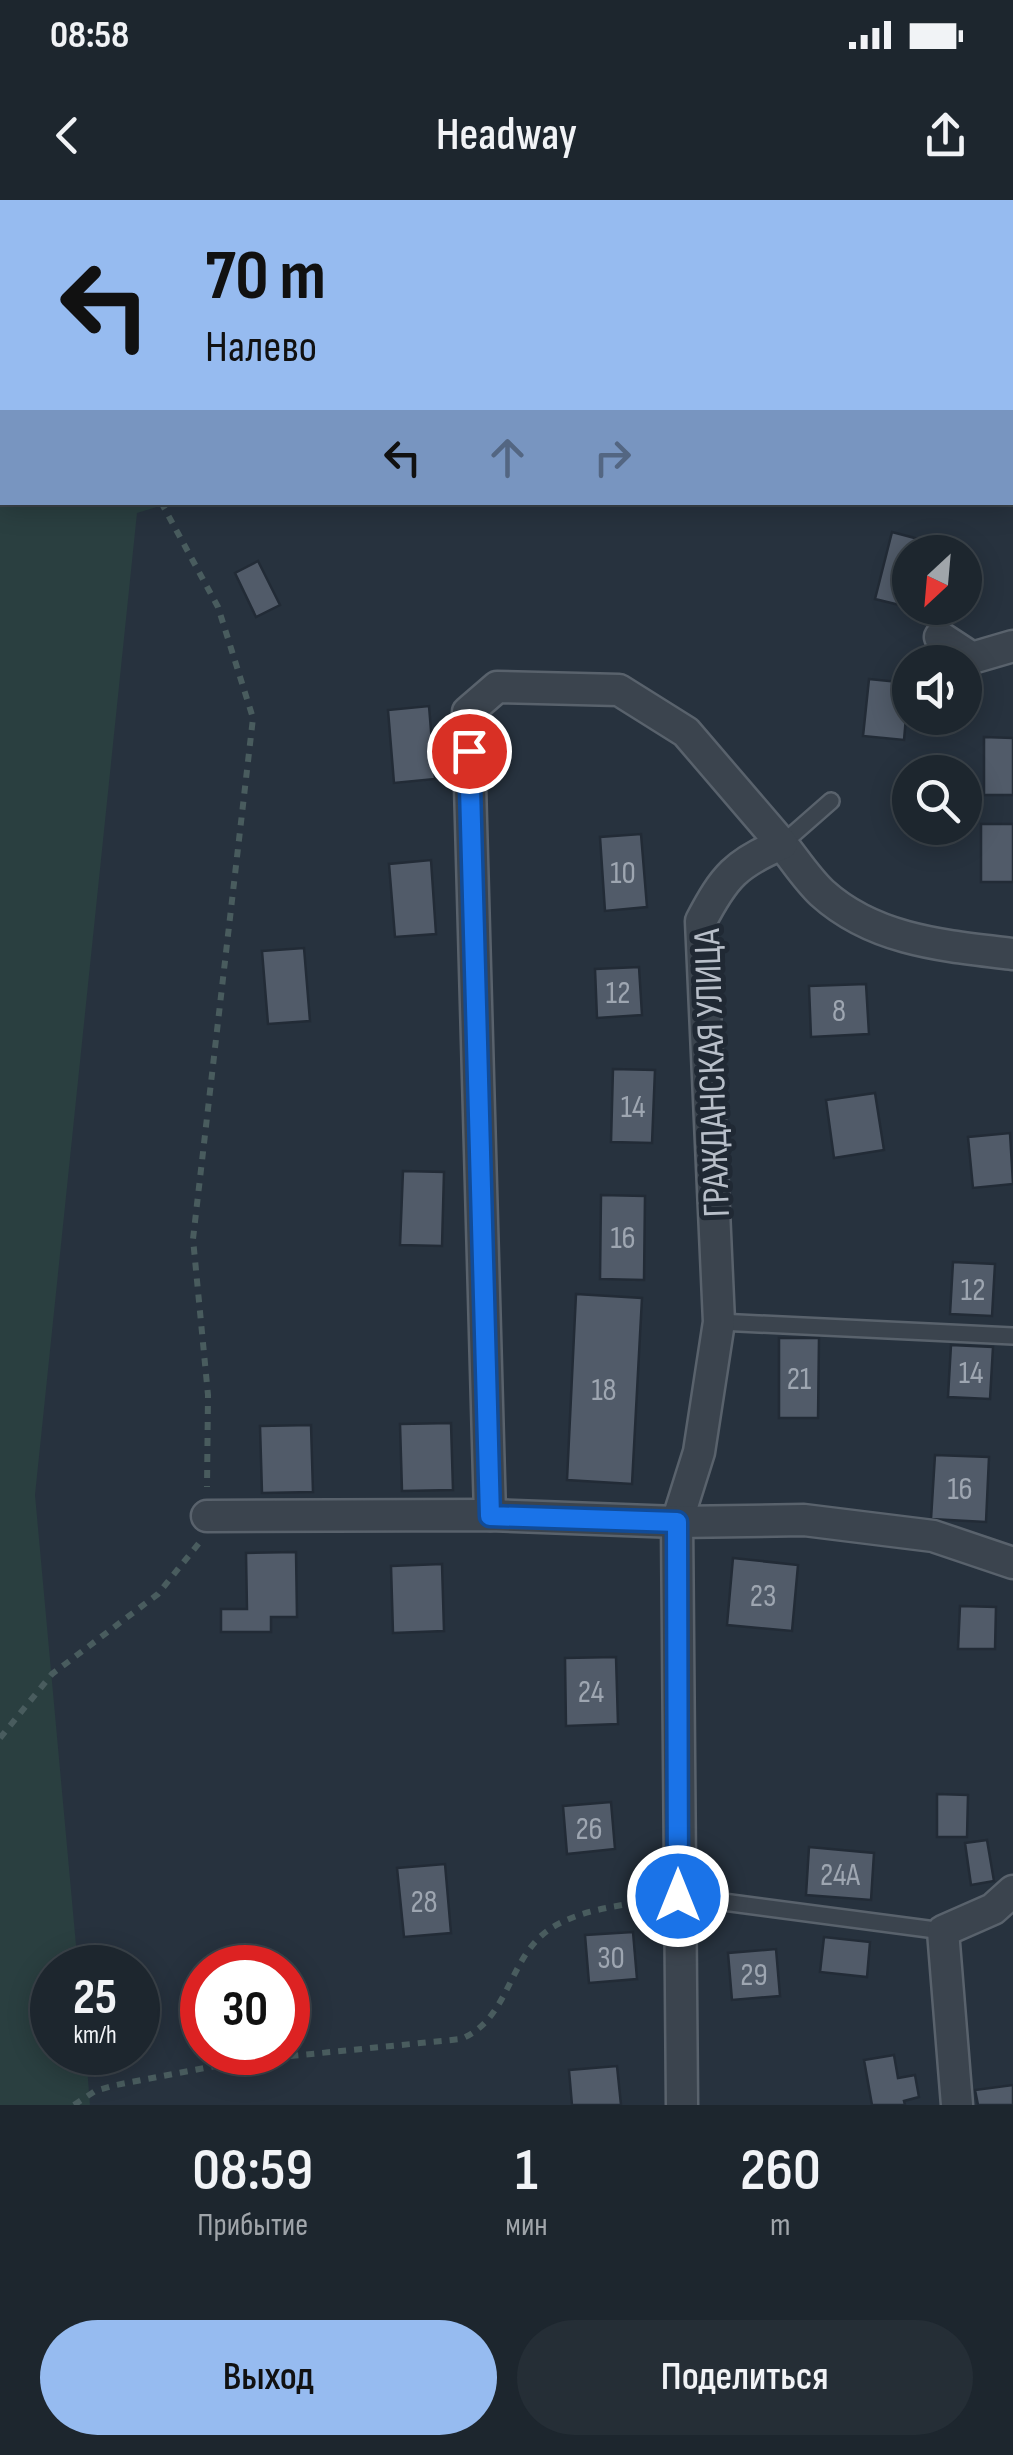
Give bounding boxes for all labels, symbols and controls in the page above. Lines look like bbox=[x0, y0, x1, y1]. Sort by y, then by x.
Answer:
text: 08:58 bbox=[50, 13, 129, 58]
icon: back bbox=[40, 108, 95, 163]
text: Headway bbox=[436, 108, 577, 163]
icon: share bbox=[918, 108, 973, 163]
text: 70 m bbox=[205, 235, 326, 319]
icon: left bbox=[40, 240, 170, 370]
text: Налево bbox=[205, 320, 317, 375]
icon: left bbox=[375, 430, 430, 485]
icon: ahead bbox=[480, 430, 535, 485]
icon: right bbox=[585, 430, 640, 485]
north arrow bbox=[892, 535, 982, 625]
map controls bbox=[892, 535, 982, 845]
button: sound bbox=[892, 645, 982, 735]
pin bbox=[427, 709, 512, 794]
icon: arrive bbox=[442, 724, 497, 779]
button: search bbox=[892, 755, 982, 845]
house number: 10 bbox=[610, 854, 636, 893]
street label: ГРАЖДАНСКАЯ УЛИЦА bbox=[685, 927, 740, 1218]
house number: 12 bbox=[606, 974, 630, 1013]
house number: 8 bbox=[832, 992, 846, 1031]
house number: 14 bbox=[621, 1088, 645, 1127]
house number: 16 bbox=[610, 1219, 636, 1258]
house number: 12 bbox=[961, 1271, 985, 1310]
house number: 14 bbox=[959, 1354, 983, 1393]
house number: 21 bbox=[787, 1360, 811, 1399]
house number: 18 bbox=[591, 1371, 617, 1410]
house number: 16 bbox=[947, 1470, 973, 1509]
house number: 23 bbox=[750, 1577, 776, 1616]
house number: 24 bbox=[578, 1673, 604, 1712]
house number: 26 bbox=[575, 1810, 603, 1849]
position arrow bbox=[626, 1844, 730, 1948]
house number: 24А bbox=[820, 1856, 860, 1895]
house number: 28 bbox=[410, 1883, 438, 1922]
house number: 30 bbox=[597, 1939, 625, 1978]
speed limit sign: 30 bbox=[180, 1945, 310, 2075]
house number: 29 bbox=[740, 1956, 768, 1995]
text: 25 bbox=[73, 1968, 117, 2028]
text: km/h bbox=[73, 2020, 117, 2051]
text: 08:59 bbox=[192, 2135, 313, 2207]
text: 1 bbox=[515, 2135, 538, 2207]
text: 260 bbox=[740, 2135, 821, 2207]
text: Прибытие bbox=[197, 2206, 308, 2245]
text: мин bbox=[505, 2206, 548, 2245]
text: m bbox=[770, 2206, 791, 2245]
button: Выход bbox=[40, 2320, 497, 2435]
button: Поделиться bbox=[517, 2320, 973, 2435]

